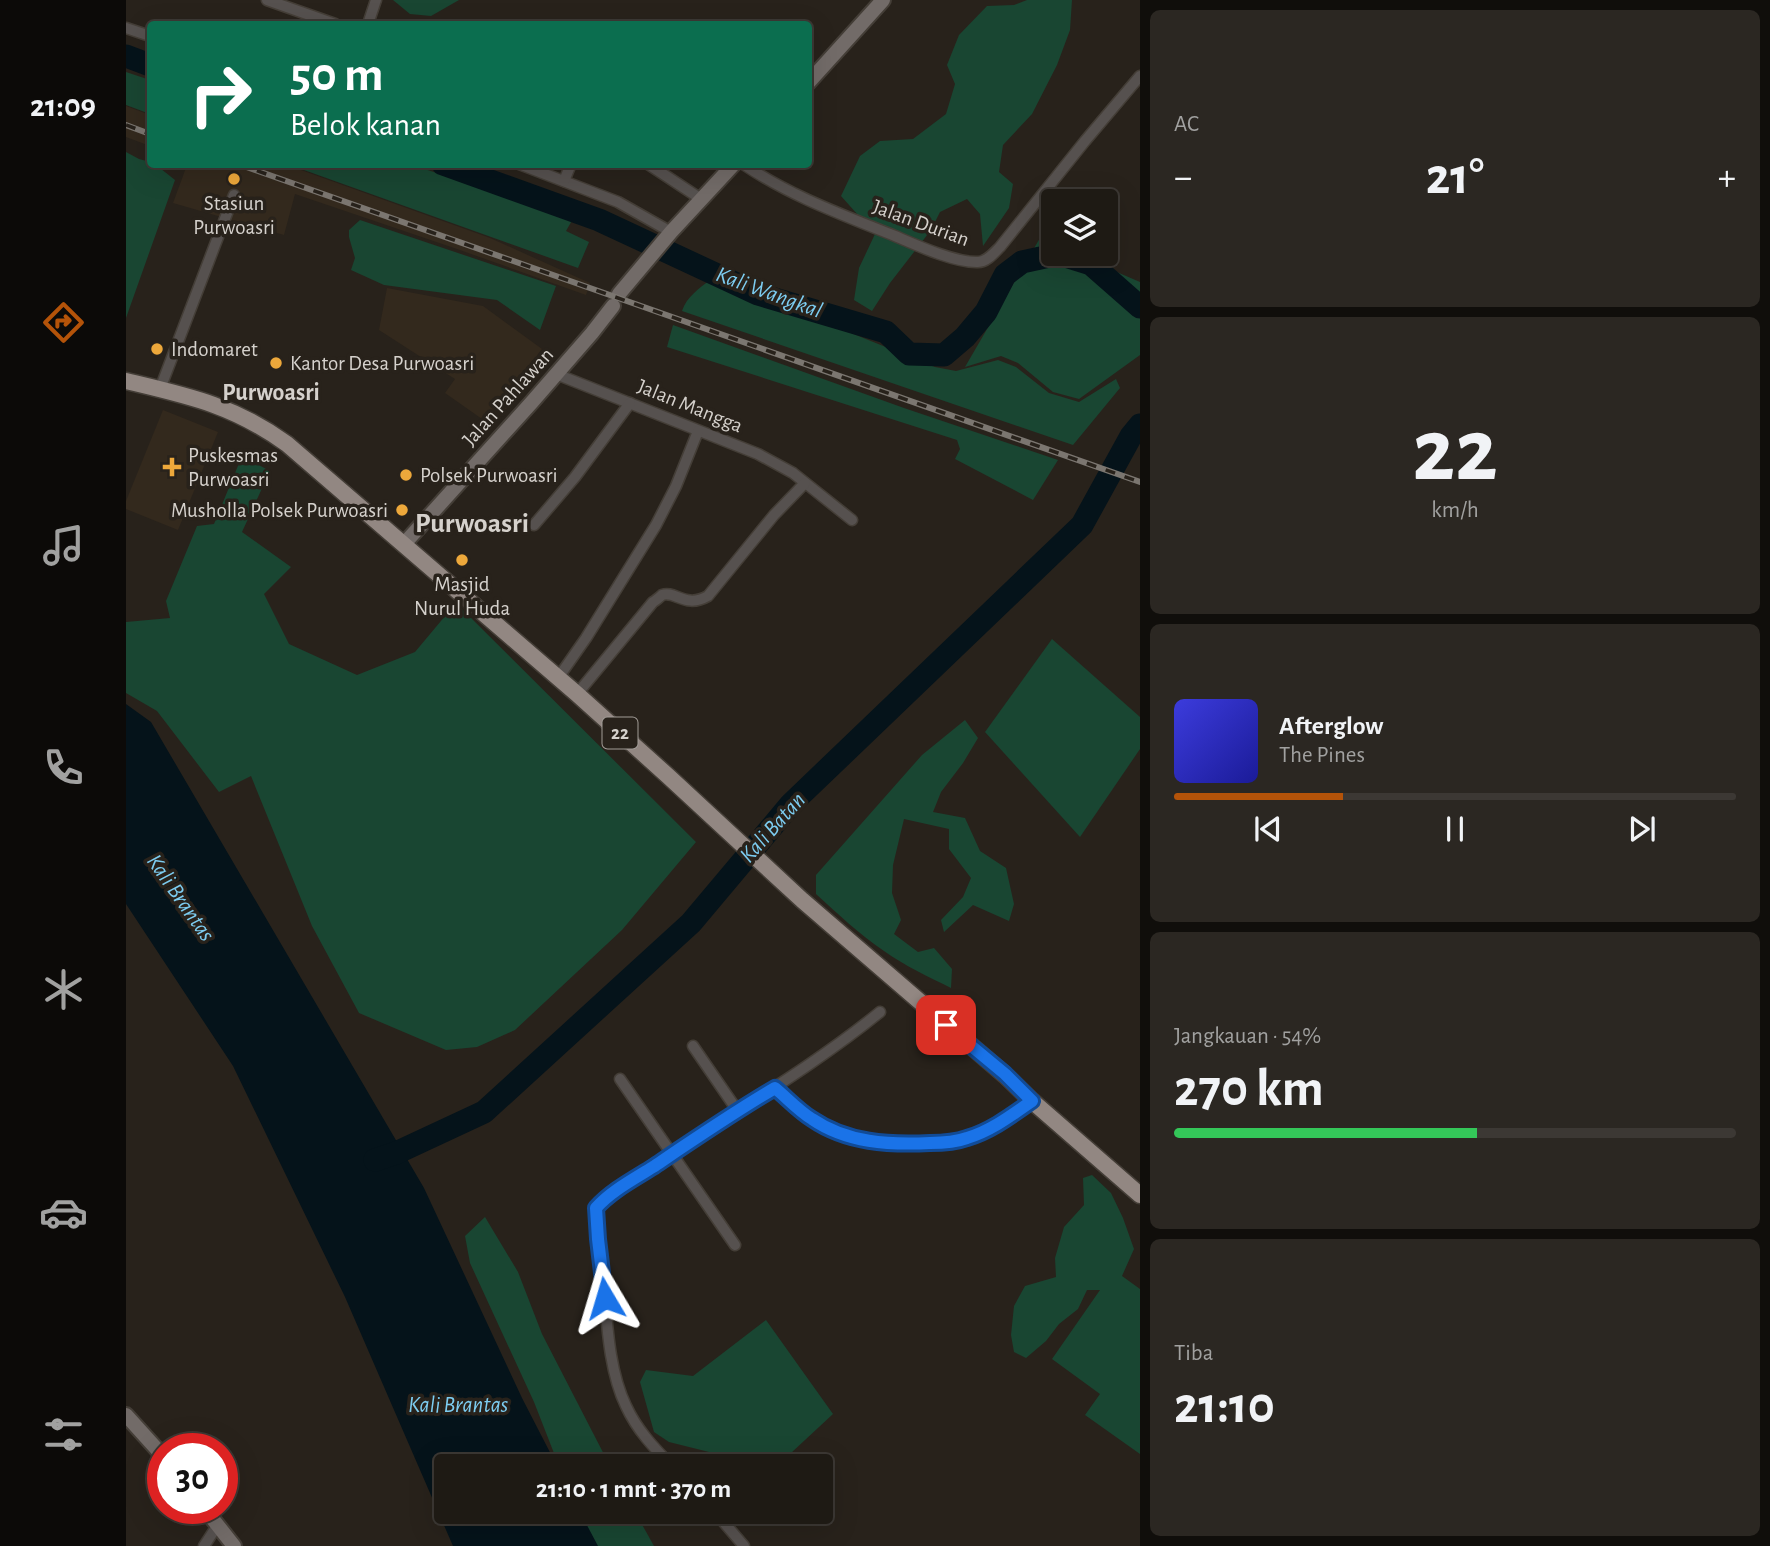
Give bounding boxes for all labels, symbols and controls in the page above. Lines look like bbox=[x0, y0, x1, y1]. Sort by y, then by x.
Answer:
icon: right bbox=[175, 49, 266, 140]
text: 50 m bbox=[290, 51, 384, 100]
text: 21:09 bbox=[30, 90, 96, 122]
text: Belok kanan bbox=[290, 109, 441, 141]
text: AC bbox=[1174, 113, 1199, 136]
text: 21° bbox=[1426, 151, 1484, 203]
text: − bbox=[1174, 159, 1192, 197]
text: + bbox=[1718, 159, 1736, 197]
marker: Stasiun Purwoasri bbox=[226, 171, 242, 187]
map controls bbox=[1041, 189, 1118, 266]
button: layers bbox=[1041, 189, 1118, 266]
place label: Stasiun Purwoasri bbox=[193, 193, 275, 238]
street label: Jalan Durian bbox=[870, 196, 972, 250]
water label: Kali Wangkal bbox=[713, 263, 825, 323]
icon: directions bbox=[39, 298, 88, 347]
place label: Indomaret bbox=[171, 339, 258, 360]
marker: Indomaret bbox=[149, 341, 165, 357]
street label: Jalan Pahlawan bbox=[459, 344, 557, 450]
place label: Kantor Desa Purwoasri bbox=[290, 353, 474, 374]
marker: Kantor Desa Purwoasri bbox=[268, 355, 284, 371]
street label: Jalan Mangga bbox=[634, 375, 746, 437]
district label: Purwoasri bbox=[222, 381, 320, 405]
text: 22 bbox=[1412, 406, 1498, 497]
place label: Puskesmas Purwoasri bbox=[188, 445, 278, 490]
marker: Puskesmas Purwoasri bbox=[162, 457, 182, 477]
place label: Polsek Purwoasri bbox=[420, 465, 558, 486]
marker: Polsek Purwoasri bbox=[398, 467, 414, 483]
text: km/h bbox=[1431, 499, 1479, 522]
place label: Musholla Polsek Purwoasri bbox=[171, 500, 388, 521]
marker: Musholla Polsek Purwoasri bbox=[394, 502, 410, 518]
district label: Purwoasri bbox=[415, 510, 529, 538]
icon: music bbox=[39, 521, 88, 570]
marker: Masjid Nurul Huda bbox=[454, 552, 470, 568]
place label: Masjid Nurul Huda bbox=[414, 574, 510, 619]
text: Afterglow bbox=[1279, 713, 1383, 739]
road number: 22 bbox=[602, 718, 638, 748]
icon: phone bbox=[39, 743, 88, 792]
text: The Pines bbox=[1279, 744, 1365, 767]
water label: Kali Batan bbox=[736, 789, 810, 867]
icon: previous bbox=[1249, 810, 1287, 848]
icon: pause bbox=[1436, 810, 1474, 848]
icon: next bbox=[1623, 810, 1661, 848]
water label: Kali Brantas bbox=[142, 850, 218, 946]
icon: climate bbox=[39, 965, 88, 1014]
pin bbox=[916, 995, 976, 1055]
icon: arrive bbox=[927, 1006, 965, 1044]
text: Jangkauan · 54% bbox=[1174, 1025, 1321, 1048]
text: 270 km bbox=[1174, 1063, 1324, 1115]
icon: car bbox=[39, 1188, 88, 1237]
position arrow bbox=[568, 1261, 642, 1335]
text: Tiba bbox=[1174, 1342, 1213, 1365]
text: 21:10 bbox=[1174, 1380, 1275, 1432]
water label: Kali Brantas bbox=[408, 1394, 508, 1417]
icon: filters bbox=[39, 1410, 88, 1459]
speed limit sign: 30 bbox=[147, 1433, 238, 1524]
text: 21:10 · 1 mnt · 370 m bbox=[536, 1476, 731, 1502]

